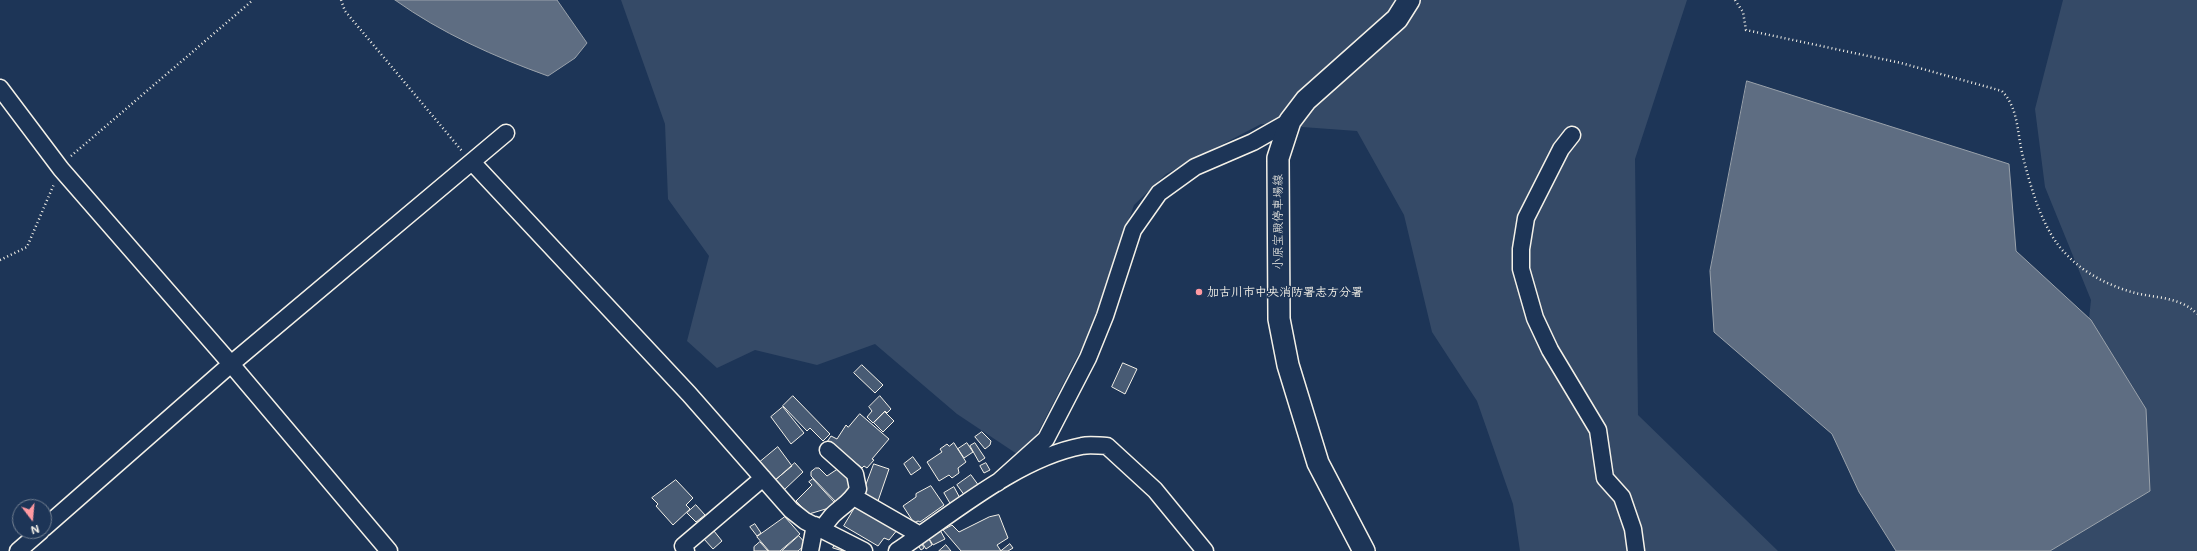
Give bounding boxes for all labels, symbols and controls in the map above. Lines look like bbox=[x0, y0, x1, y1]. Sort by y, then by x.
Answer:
street label: 小原宝殿停車場線 bbox=[1271, 174, 1285, 270]
place label: 加古川市中央消防署志方分署 bbox=[1207, 285, 1363, 299]
marker: 加古川市中央消防署志方分署 bbox=[1194, 287, 1204, 297]
north arrow bbox=[12, 499, 52, 539]
text: N bbox=[29, 522, 41, 538]

